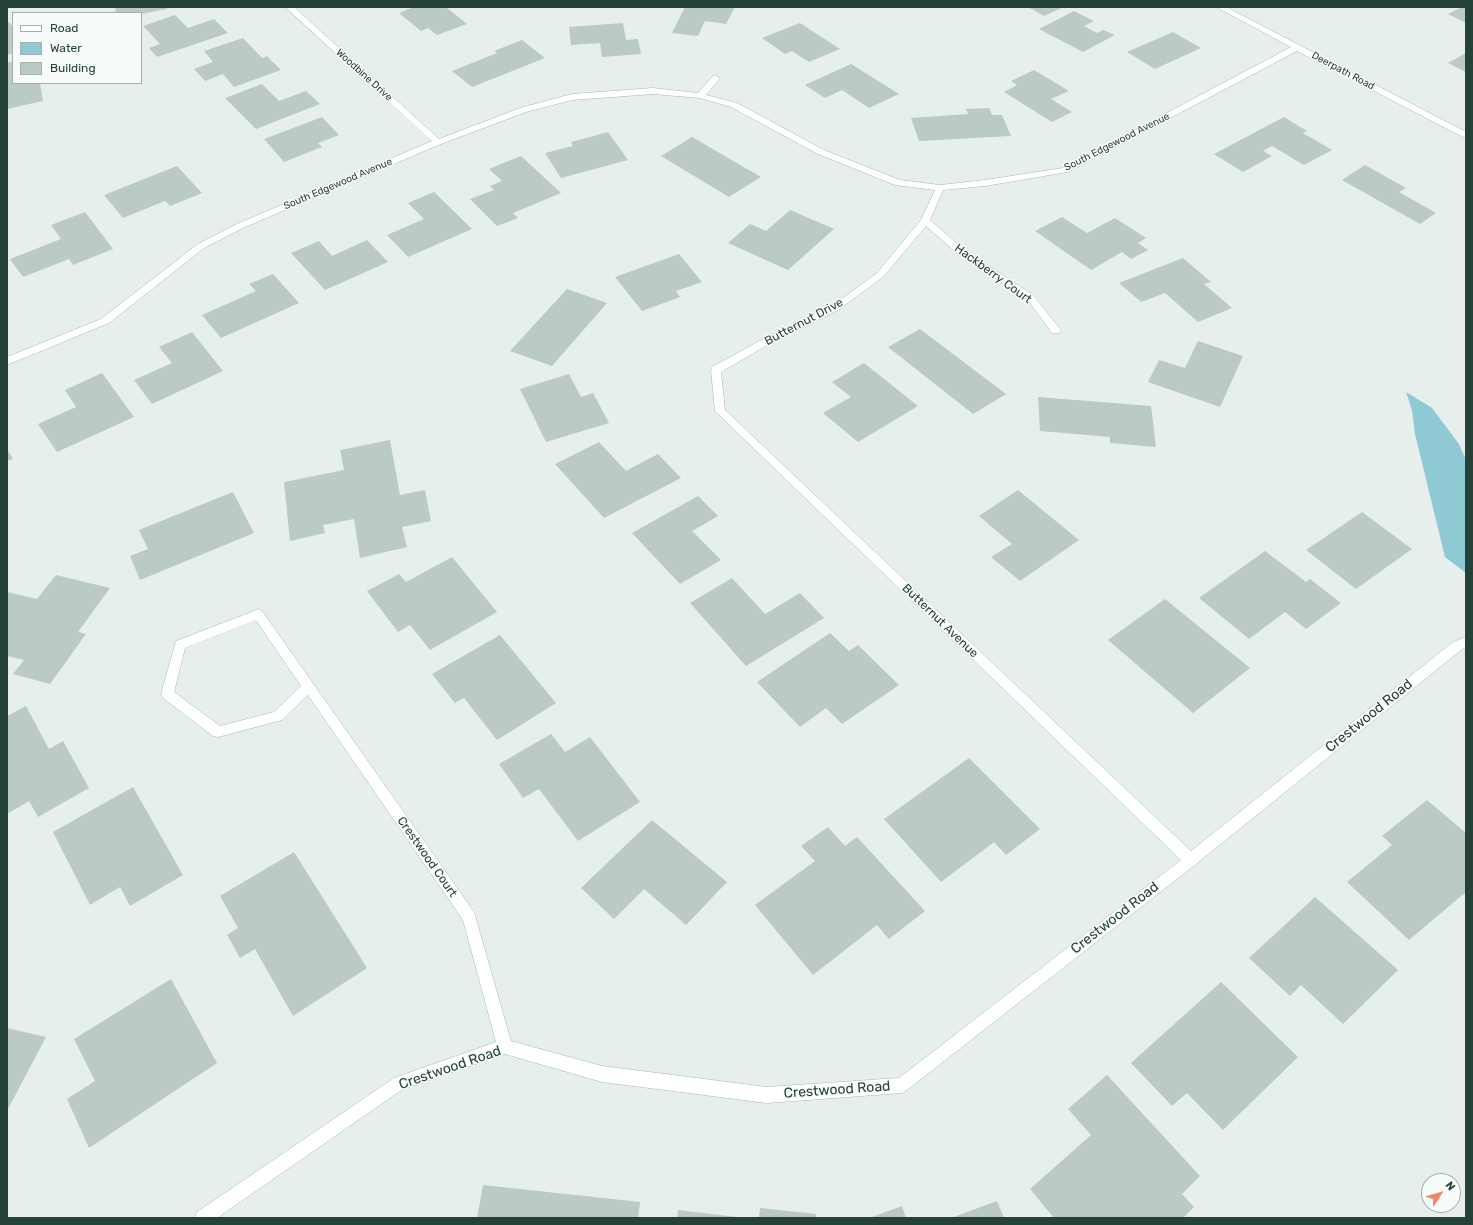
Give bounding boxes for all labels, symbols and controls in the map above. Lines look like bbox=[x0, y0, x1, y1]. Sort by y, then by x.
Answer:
legend bbox=[12, 12, 142, 84]
text: Road bbox=[50, 21, 78, 35]
text: Water bbox=[50, 41, 82, 55]
street label: Woodbine Drive bbox=[333, 47, 395, 103]
street label: Deerpath Road bbox=[1310, 49, 1376, 93]
text: Building bbox=[50, 61, 96, 75]
street label: South Edgewood Avenue bbox=[1062, 110, 1172, 174]
street label: South Edgewood Avenue bbox=[282, 156, 394, 212]
street label: Hackberry Court bbox=[952, 241, 1034, 307]
street label: Butternut Drive bbox=[762, 295, 846, 349]
street label: Butternut Avenue bbox=[899, 581, 981, 661]
street label: Crestwood Road bbox=[1322, 676, 1416, 756]
street label: Crestwood Court bbox=[394, 814, 460, 900]
street label: Crestwood Road bbox=[1068, 878, 1162, 958]
street label: Crestwood Road bbox=[397, 1043, 503, 1093]
street label: Crestwood Road bbox=[783, 1078, 891, 1102]
north arrow bbox=[1421, 1173, 1461, 1213]
text: N bbox=[1443, 1179, 1458, 1193]

